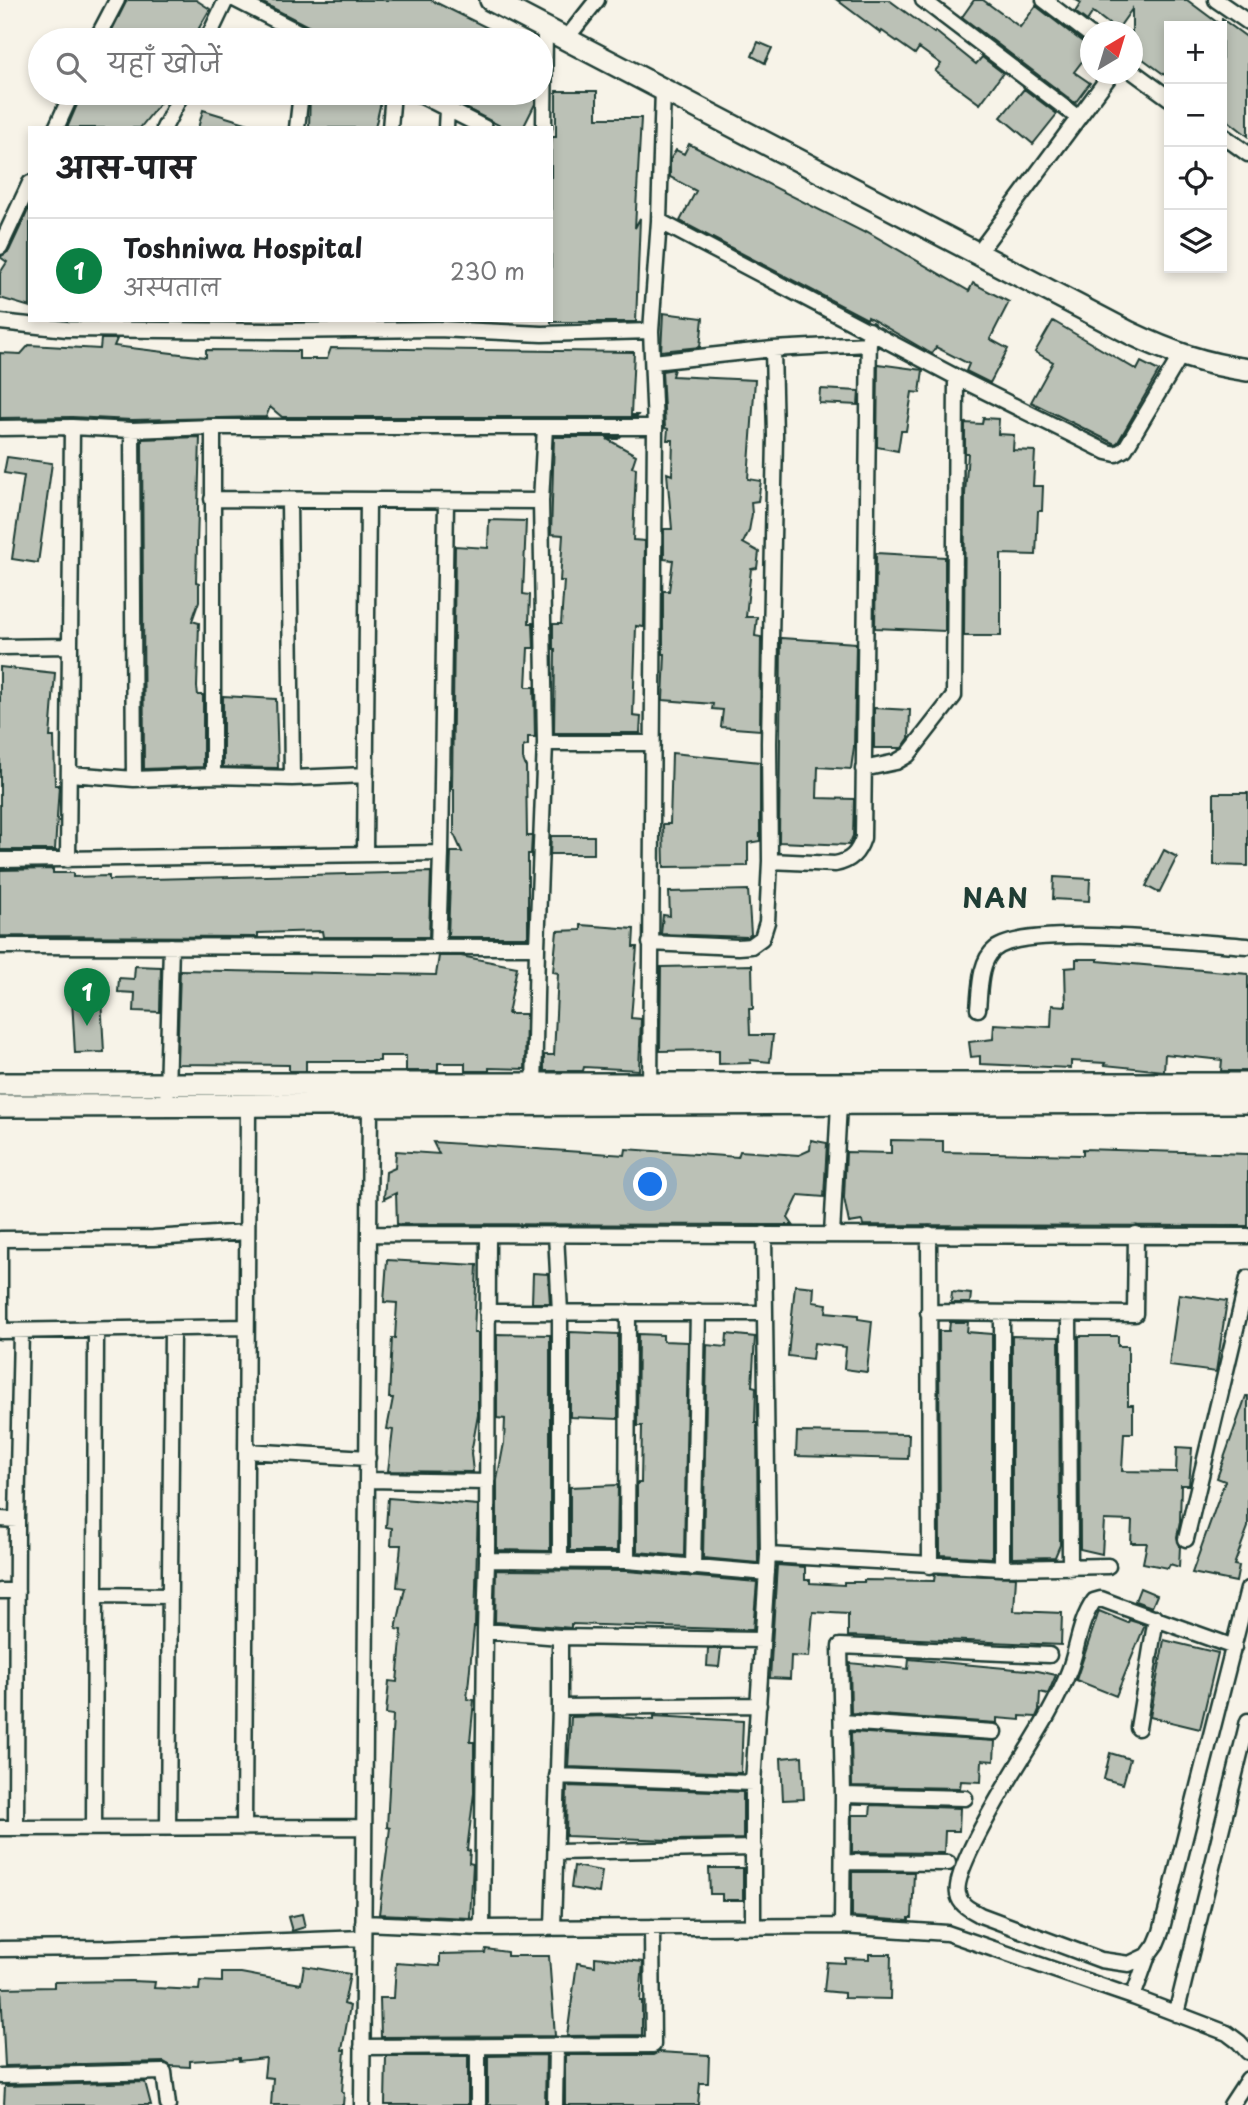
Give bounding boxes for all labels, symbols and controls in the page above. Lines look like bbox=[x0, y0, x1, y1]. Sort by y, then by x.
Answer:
north arrow bbox=[1080, 21, 1143, 84]
map controls bbox=[1164, 21, 1227, 273]
button: + bbox=[1164, 21, 1227, 84]
search box bbox=[28, 28, 553, 105]
text: यहाँ खोजें bbox=[108, 43, 222, 82]
icon: search bbox=[52, 48, 90, 86]
button: − bbox=[1164, 84, 1227, 147]
text: आस-पास bbox=[56, 144, 195, 189]
button: locate bbox=[1164, 147, 1227, 210]
button: layers bbox=[1164, 210, 1227, 273]
text: Toshniwa Hospital bbox=[123, 228, 363, 267]
text: 1 bbox=[74, 253, 85, 288]
text: 230 m bbox=[450, 253, 525, 288]
text: अस्पताल bbox=[123, 269, 221, 304]
district label: NAN bbox=[962, 878, 1030, 917]
pin: 1 bbox=[64, 968, 110, 1026]
your location bbox=[633, 1167, 667, 1201]

